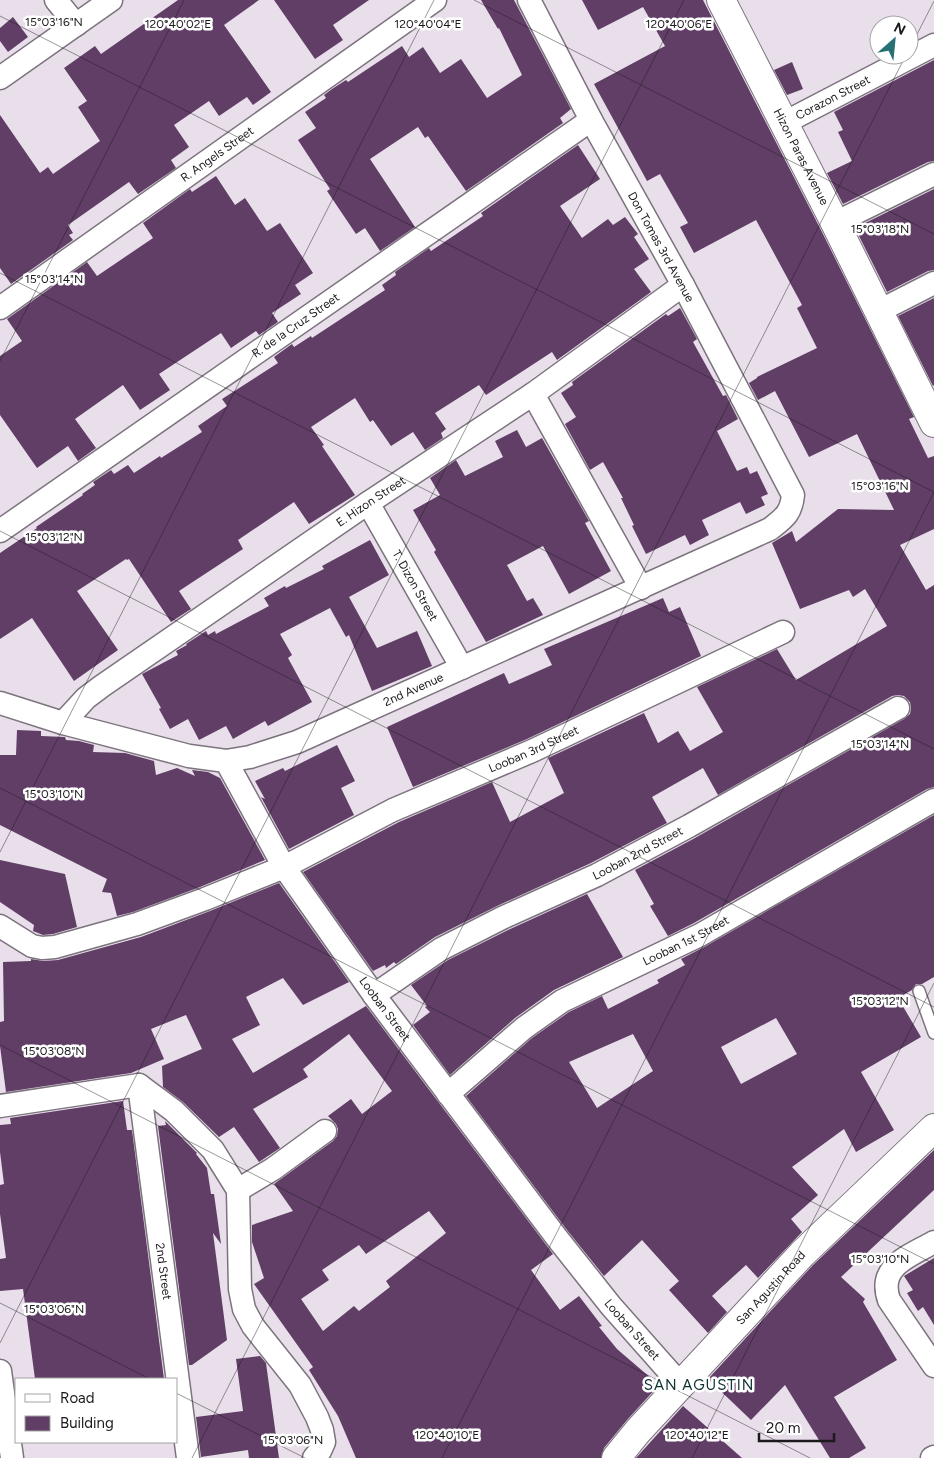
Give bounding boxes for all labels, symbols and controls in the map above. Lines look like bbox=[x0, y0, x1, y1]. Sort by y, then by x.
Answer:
text: 15°03'16"N bbox=[25, 15, 83, 29]
north arrow bbox=[869, 15, 919, 65]
text: 120°40'02"E bbox=[145, 17, 211, 31]
text: 120°40'04"E bbox=[394, 17, 462, 31]
text: 120°40'06"E bbox=[646, 17, 712, 31]
text: N bbox=[891, 19, 908, 39]
street label: Corazon Street bbox=[793, 72, 873, 123]
street label: Hizon Paras Avenue bbox=[771, 106, 832, 208]
street label: R. Angels Street bbox=[178, 123, 257, 185]
street label: Don Tomas 3rd Avenue bbox=[625, 189, 697, 305]
text: 15°03'18"N bbox=[851, 222, 909, 236]
text: 15°03'14"N bbox=[25, 272, 83, 286]
street label: R. de la Cruz Street bbox=[249, 290, 342, 361]
street label: E. Hizon Street bbox=[333, 473, 408, 530]
text: 15°03'16"N bbox=[851, 479, 909, 493]
text: 15°03'12"N bbox=[25, 530, 83, 544]
street label: T. Dizon Street bbox=[389, 548, 441, 624]
street label: 2nd Avenue bbox=[381, 670, 446, 709]
street label: Looban 3rd Street bbox=[486, 723, 581, 776]
text: 15°03'14"N bbox=[851, 737, 909, 751]
text: 15°03'10"N bbox=[25, 787, 83, 801]
street label: Looban 2nd Street bbox=[590, 823, 685, 883]
street label: Looban 1st Street bbox=[640, 913, 732, 968]
street label: Looban Street bbox=[356, 974, 414, 1044]
text: 15°03'12"N bbox=[851, 994, 909, 1008]
text: 15°03'08"N bbox=[23, 1044, 85, 1058]
street label: 2nd Street bbox=[153, 1242, 174, 1301]
street label: San Agustin Road bbox=[733, 1248, 808, 1328]
text: 15°03'10"N bbox=[851, 1252, 909, 1266]
street label: Looban Street bbox=[601, 1296, 663, 1363]
text: 15°03'06"N bbox=[24, 1302, 84, 1316]
district label: SAN AGUSTIN bbox=[644, 1376, 754, 1394]
legend bbox=[15, 1378, 178, 1443]
text: Road bbox=[60, 1389, 95, 1407]
scale bar bbox=[759, 1410, 834, 1442]
text: Building bbox=[60, 1414, 114, 1432]
text: 20 m bbox=[766, 1419, 800, 1437]
text: 120°40'10"E bbox=[415, 1428, 479, 1442]
text: 120°40'12"E bbox=[665, 1428, 729, 1442]
text: 15°03'06"N bbox=[263, 1433, 323, 1447]

